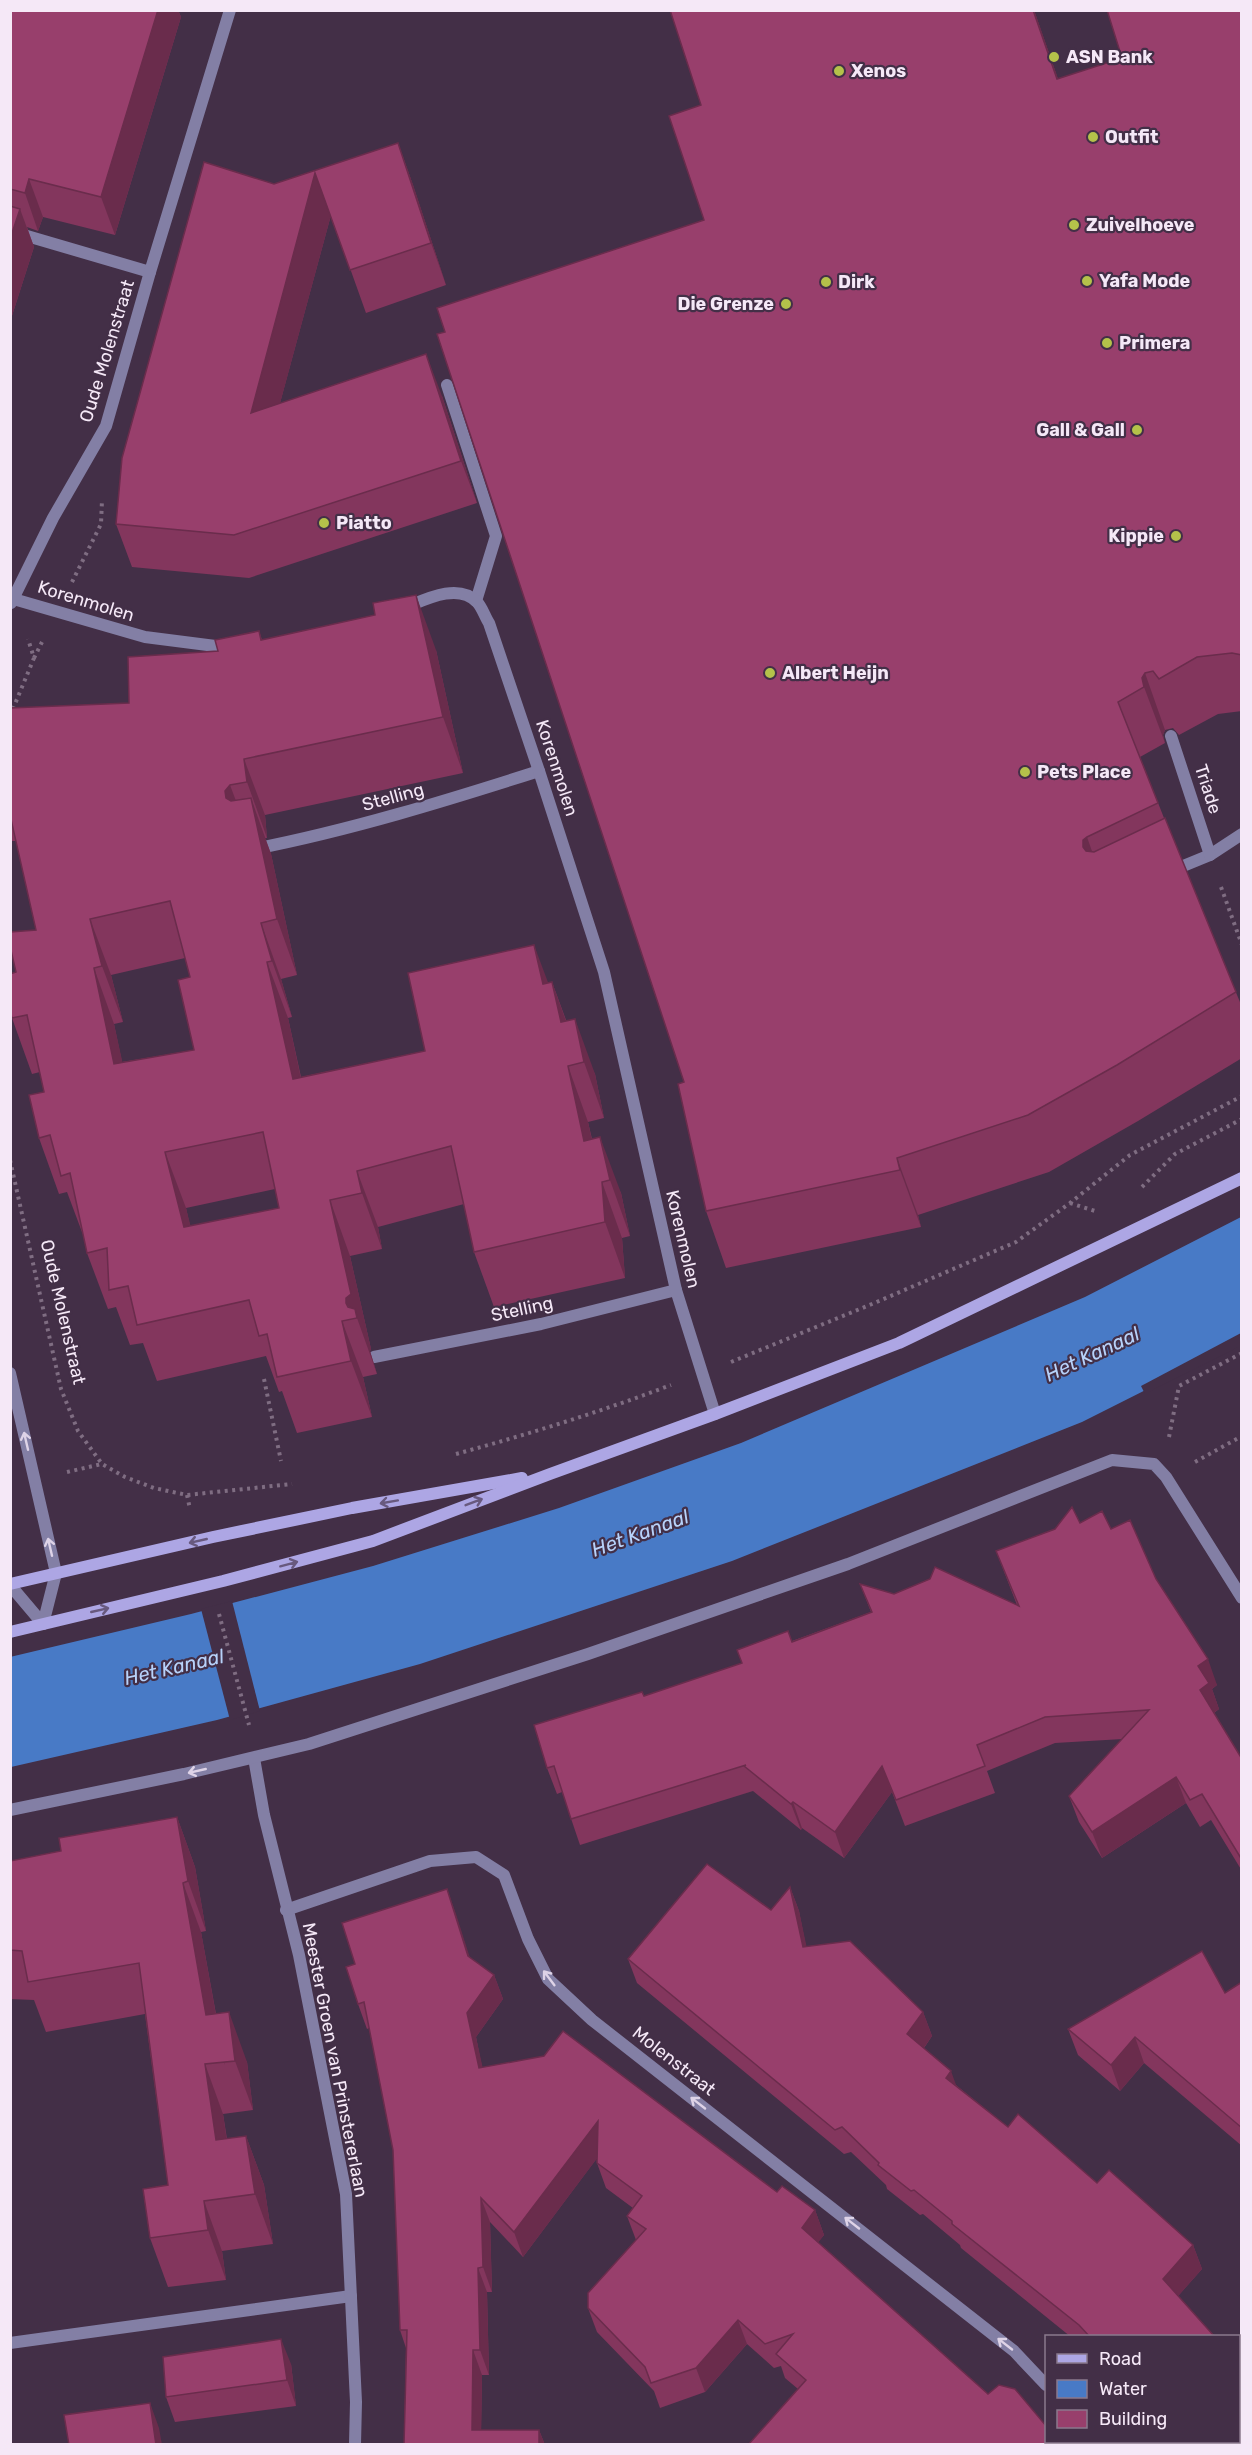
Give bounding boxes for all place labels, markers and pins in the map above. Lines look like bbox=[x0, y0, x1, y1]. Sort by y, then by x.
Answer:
place label: ASN Bank bbox=[1066, 46, 1153, 68]
marker: ASN Bank bbox=[1047, 50, 1061, 64]
place label: Xenos bbox=[851, 60, 906, 82]
marker: Xenos bbox=[832, 64, 846, 78]
place label: Outfit bbox=[1105, 126, 1158, 148]
marker: Outfit bbox=[1086, 130, 1100, 144]
place label: Zuivelhoeve bbox=[1086, 214, 1195, 236]
marker: Zuivelhoeve bbox=[1067, 218, 1081, 232]
place label: Yafa Mode bbox=[1099, 270, 1191, 292]
place label: Dirk bbox=[838, 271, 875, 293]
marker: Yafa Mode bbox=[1080, 274, 1094, 288]
marker: Dirk bbox=[819, 275, 833, 289]
place label: Die Grenze bbox=[678, 293, 774, 315]
marker: Die Grenze bbox=[779, 297, 793, 311]
place label: Primera bbox=[1119, 332, 1190, 354]
marker: Primera bbox=[1100, 336, 1114, 350]
place label: Gall & Gall bbox=[1036, 419, 1125, 441]
marker: Gall & Gall bbox=[1130, 423, 1144, 437]
place label: Piatto bbox=[336, 512, 392, 534]
marker: Piatto bbox=[317, 516, 331, 530]
place label: Kippie bbox=[1108, 525, 1164, 547]
marker: Kippie bbox=[1169, 529, 1183, 543]
place label: Albert Heijn bbox=[782, 662, 889, 684]
marker: Albert Heijn bbox=[763, 666, 777, 680]
place label: Pets Place bbox=[1037, 761, 1131, 783]
marker: Pets Place bbox=[1018, 765, 1032, 779]

